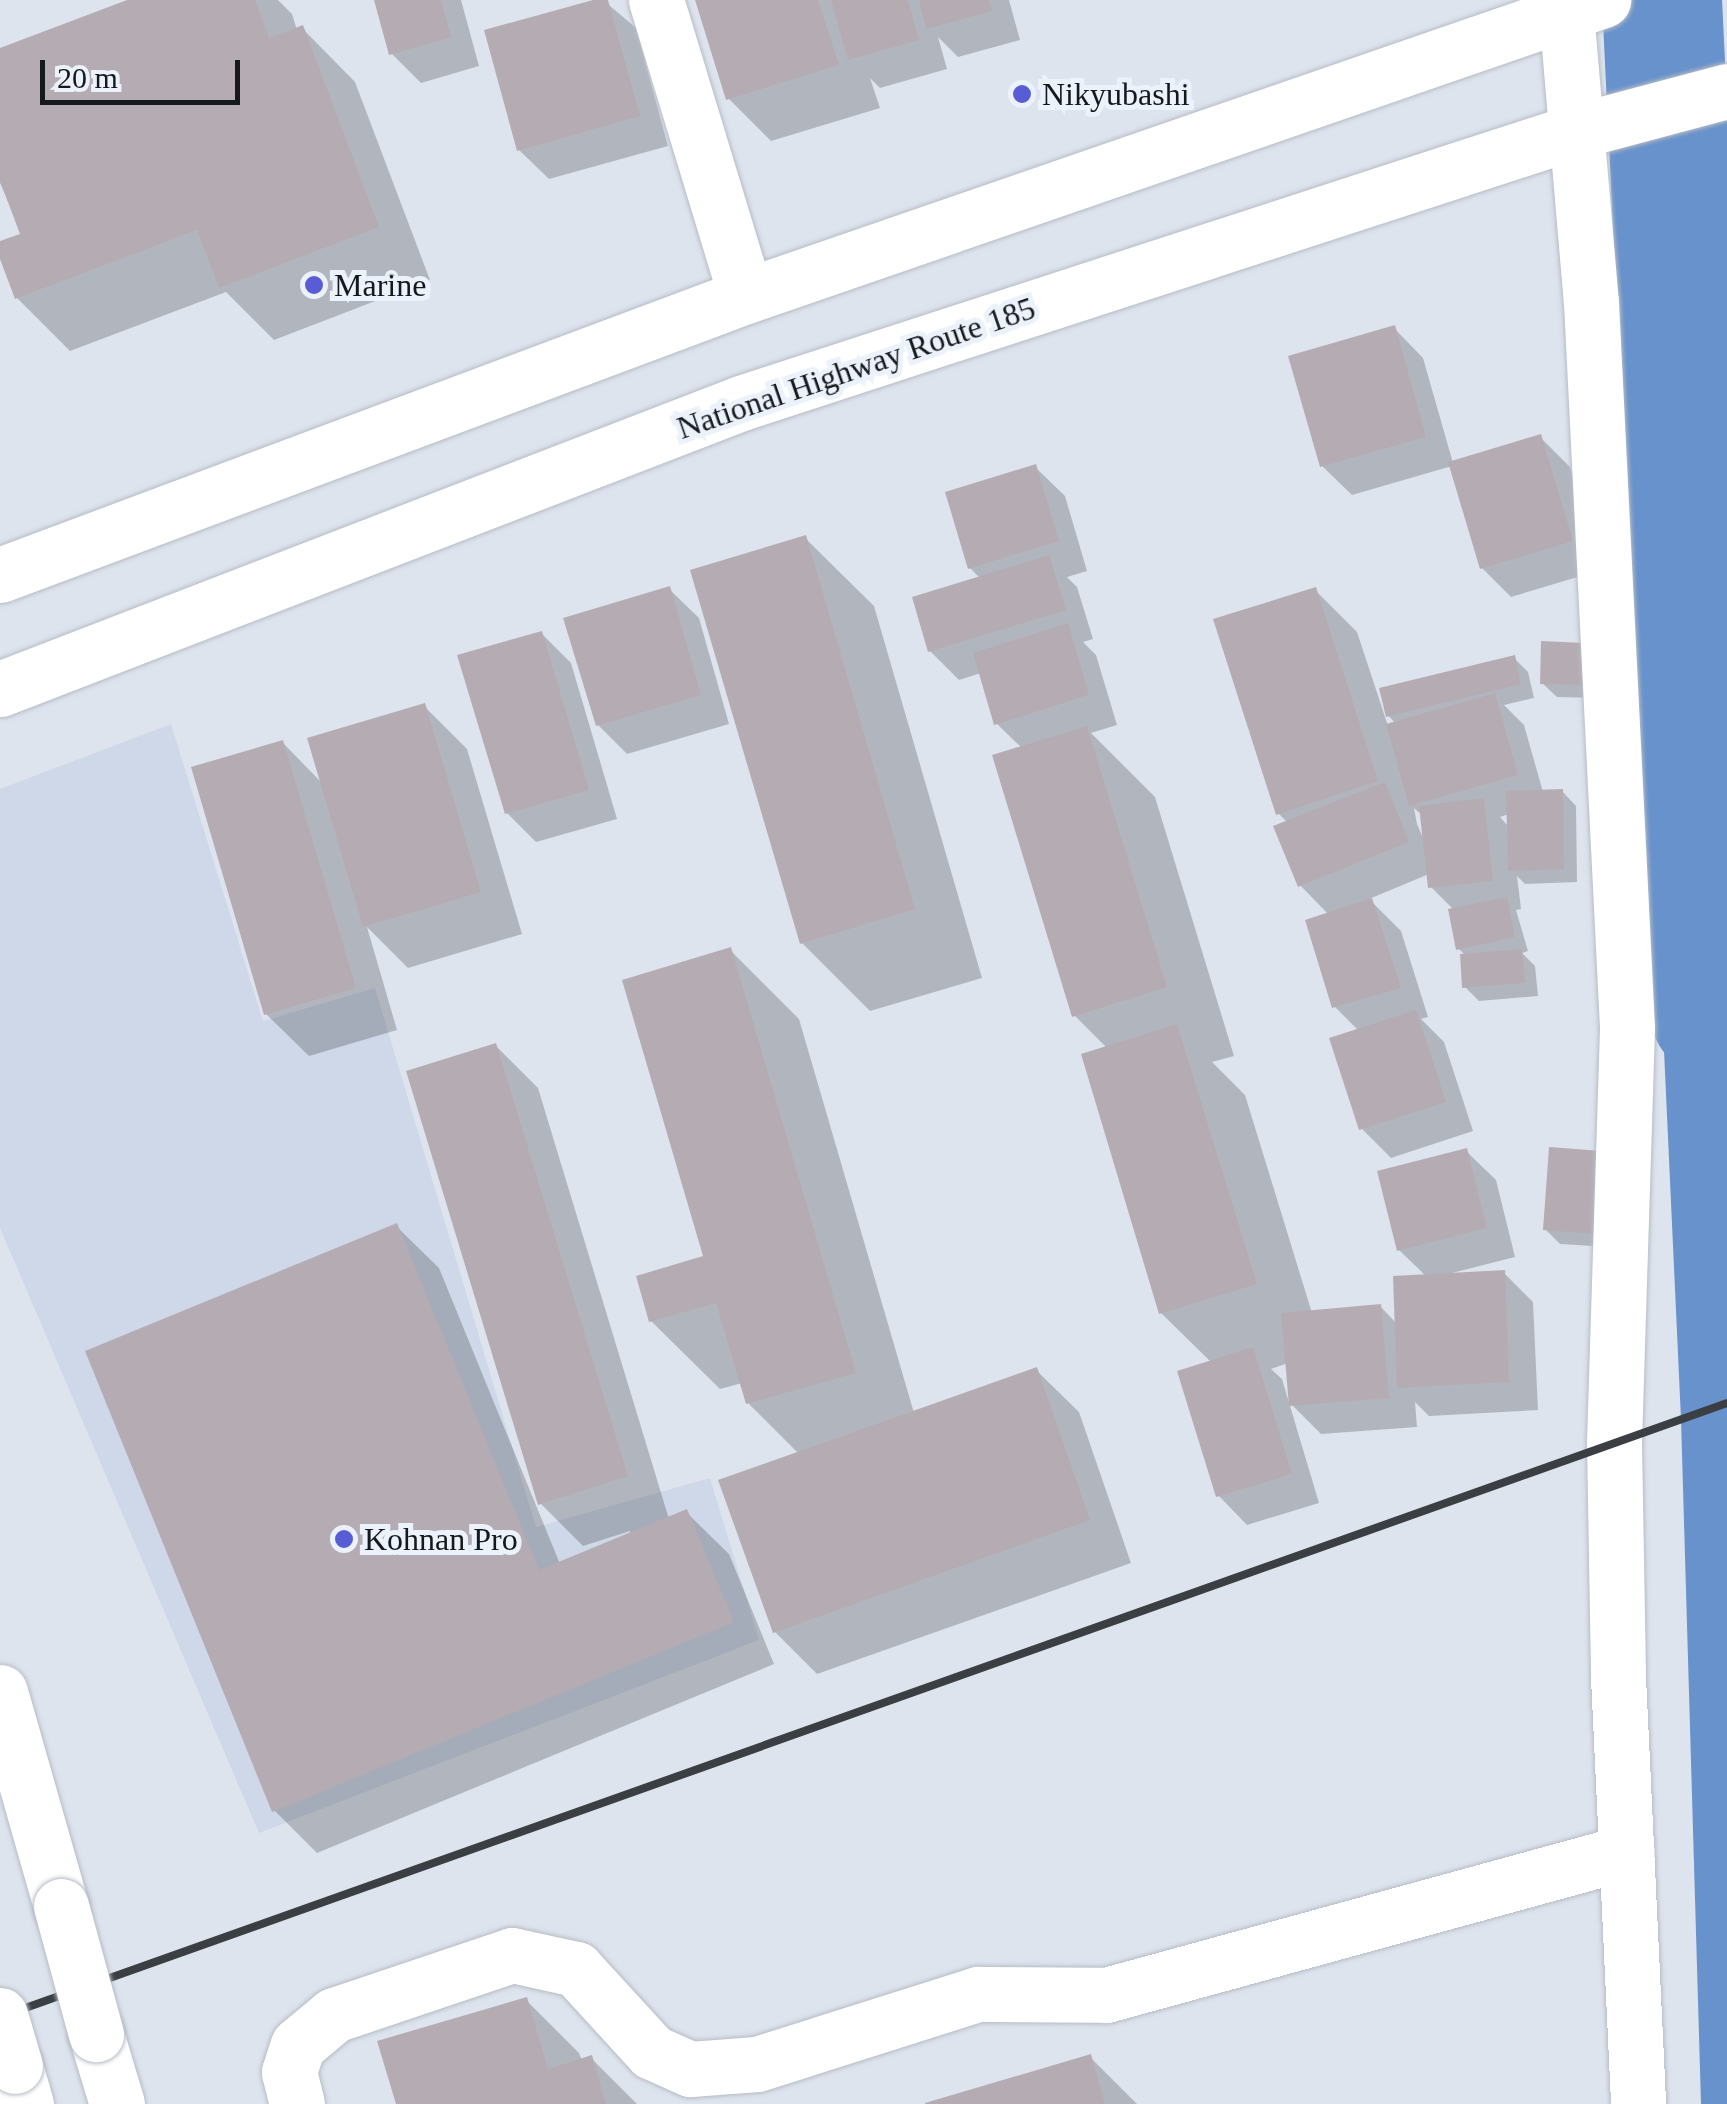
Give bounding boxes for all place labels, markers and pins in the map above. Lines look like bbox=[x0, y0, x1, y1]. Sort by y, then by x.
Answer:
place label: Nikyubashi bbox=[1042, 75, 1190, 113]
marker: Nikyubashi bbox=[1011, 83, 1033, 105]
place label: Marine bbox=[334, 266, 426, 304]
marker: Marine bbox=[303, 274, 325, 296]
place label: Kohnan Pro bbox=[364, 1520, 518, 1558]
marker: Kohnan Pro bbox=[333, 1528, 355, 1550]

